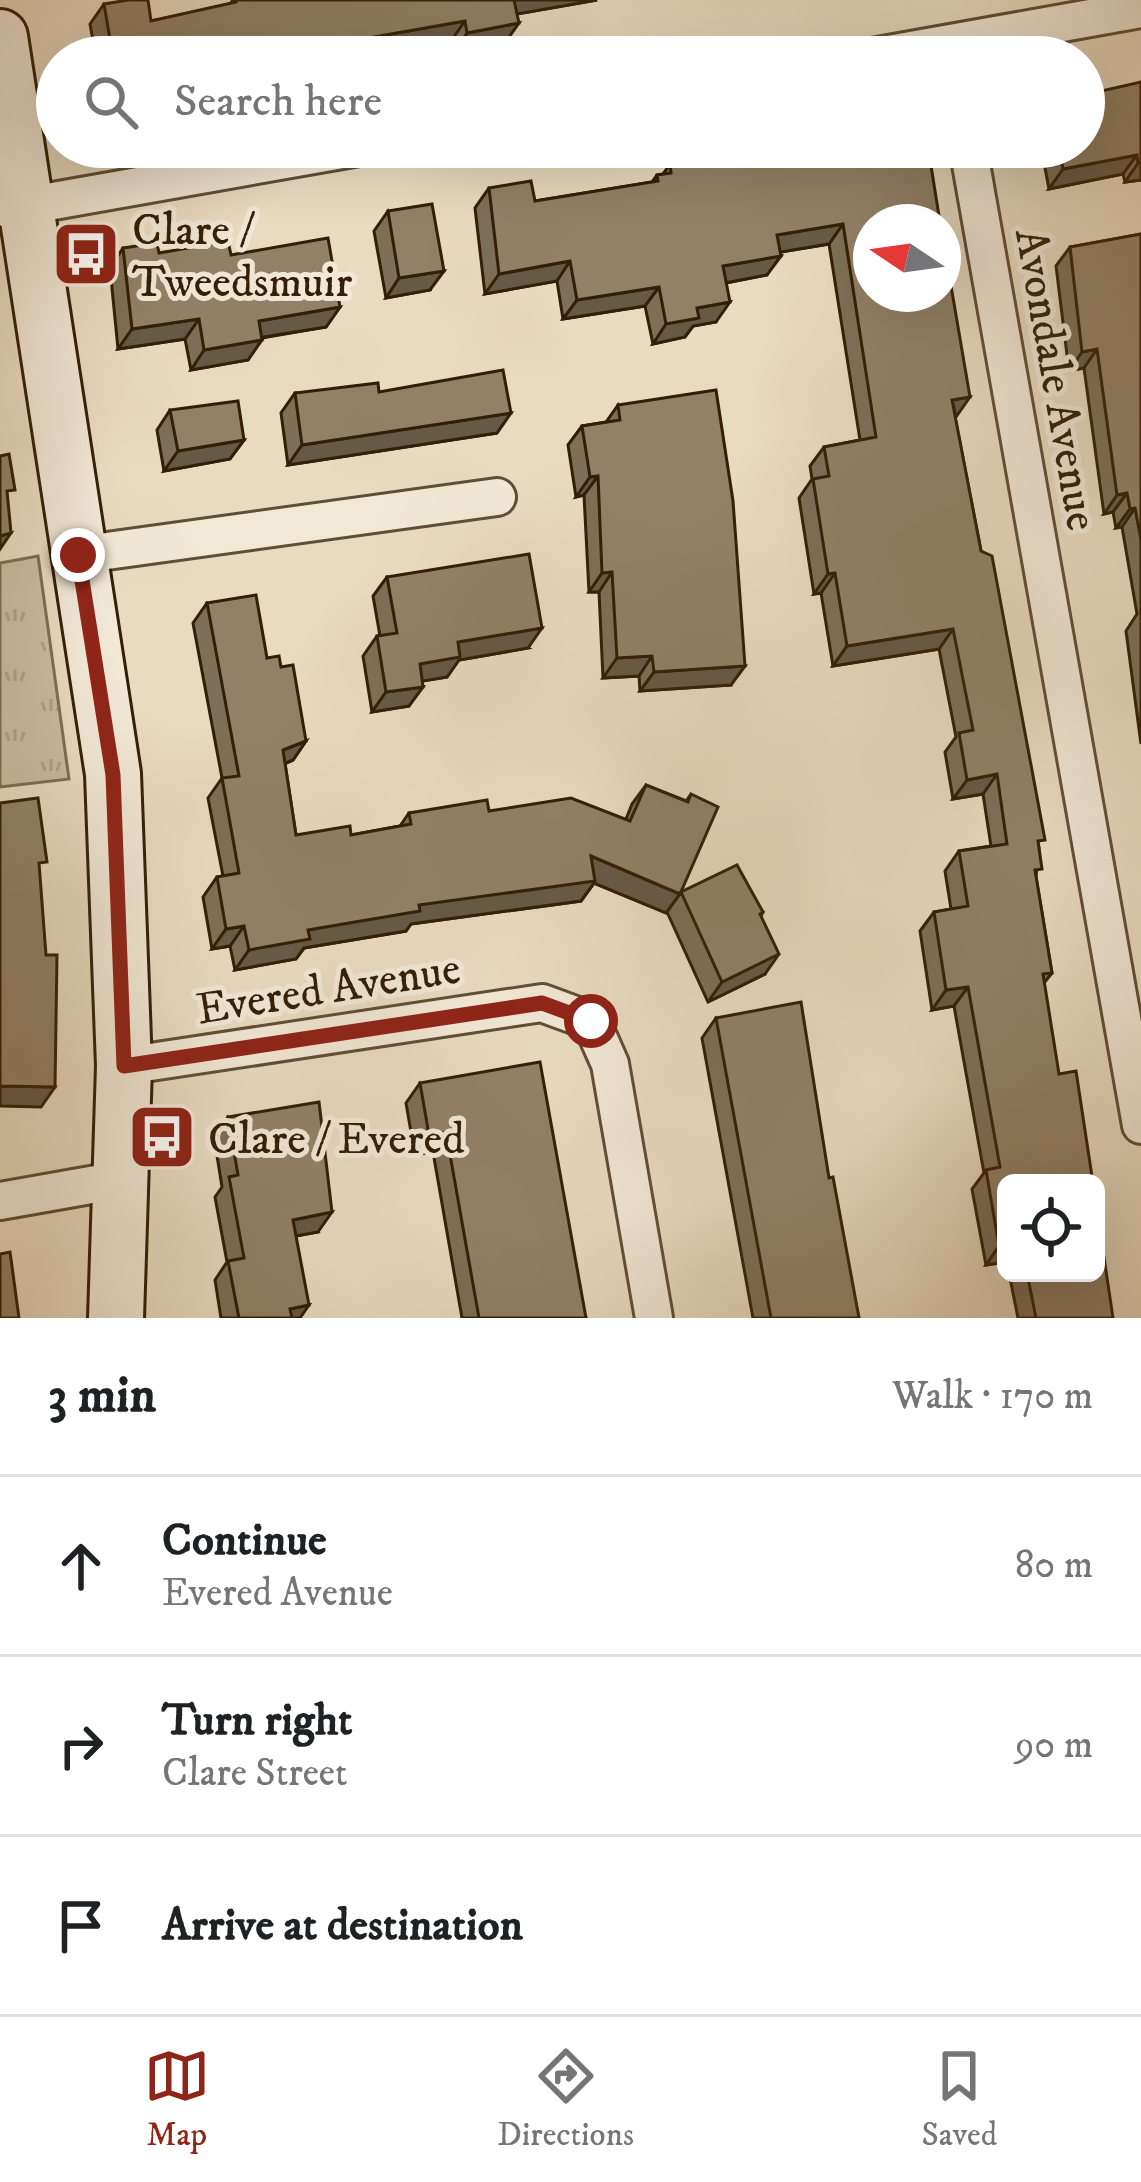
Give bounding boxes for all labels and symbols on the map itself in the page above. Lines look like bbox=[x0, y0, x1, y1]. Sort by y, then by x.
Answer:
place label: Clare / Tweedsmuir bbox=[132, 203, 352, 311]
north arrow bbox=[853, 204, 961, 312]
bus stop icon: Clare / Tweedsmuir bbox=[51, 219, 121, 289]
street label: Avondale Avenue bbox=[1001, 224, 1109, 535]
route end bbox=[51, 528, 105, 582]
street label: Evered Avenue bbox=[192, 941, 464, 1038]
route start bbox=[564, 994, 618, 1048]
bus stop icon: Clare / Evered bbox=[127, 1102, 197, 1172]
place label: Clare / Evered bbox=[208, 1112, 465, 1168]

